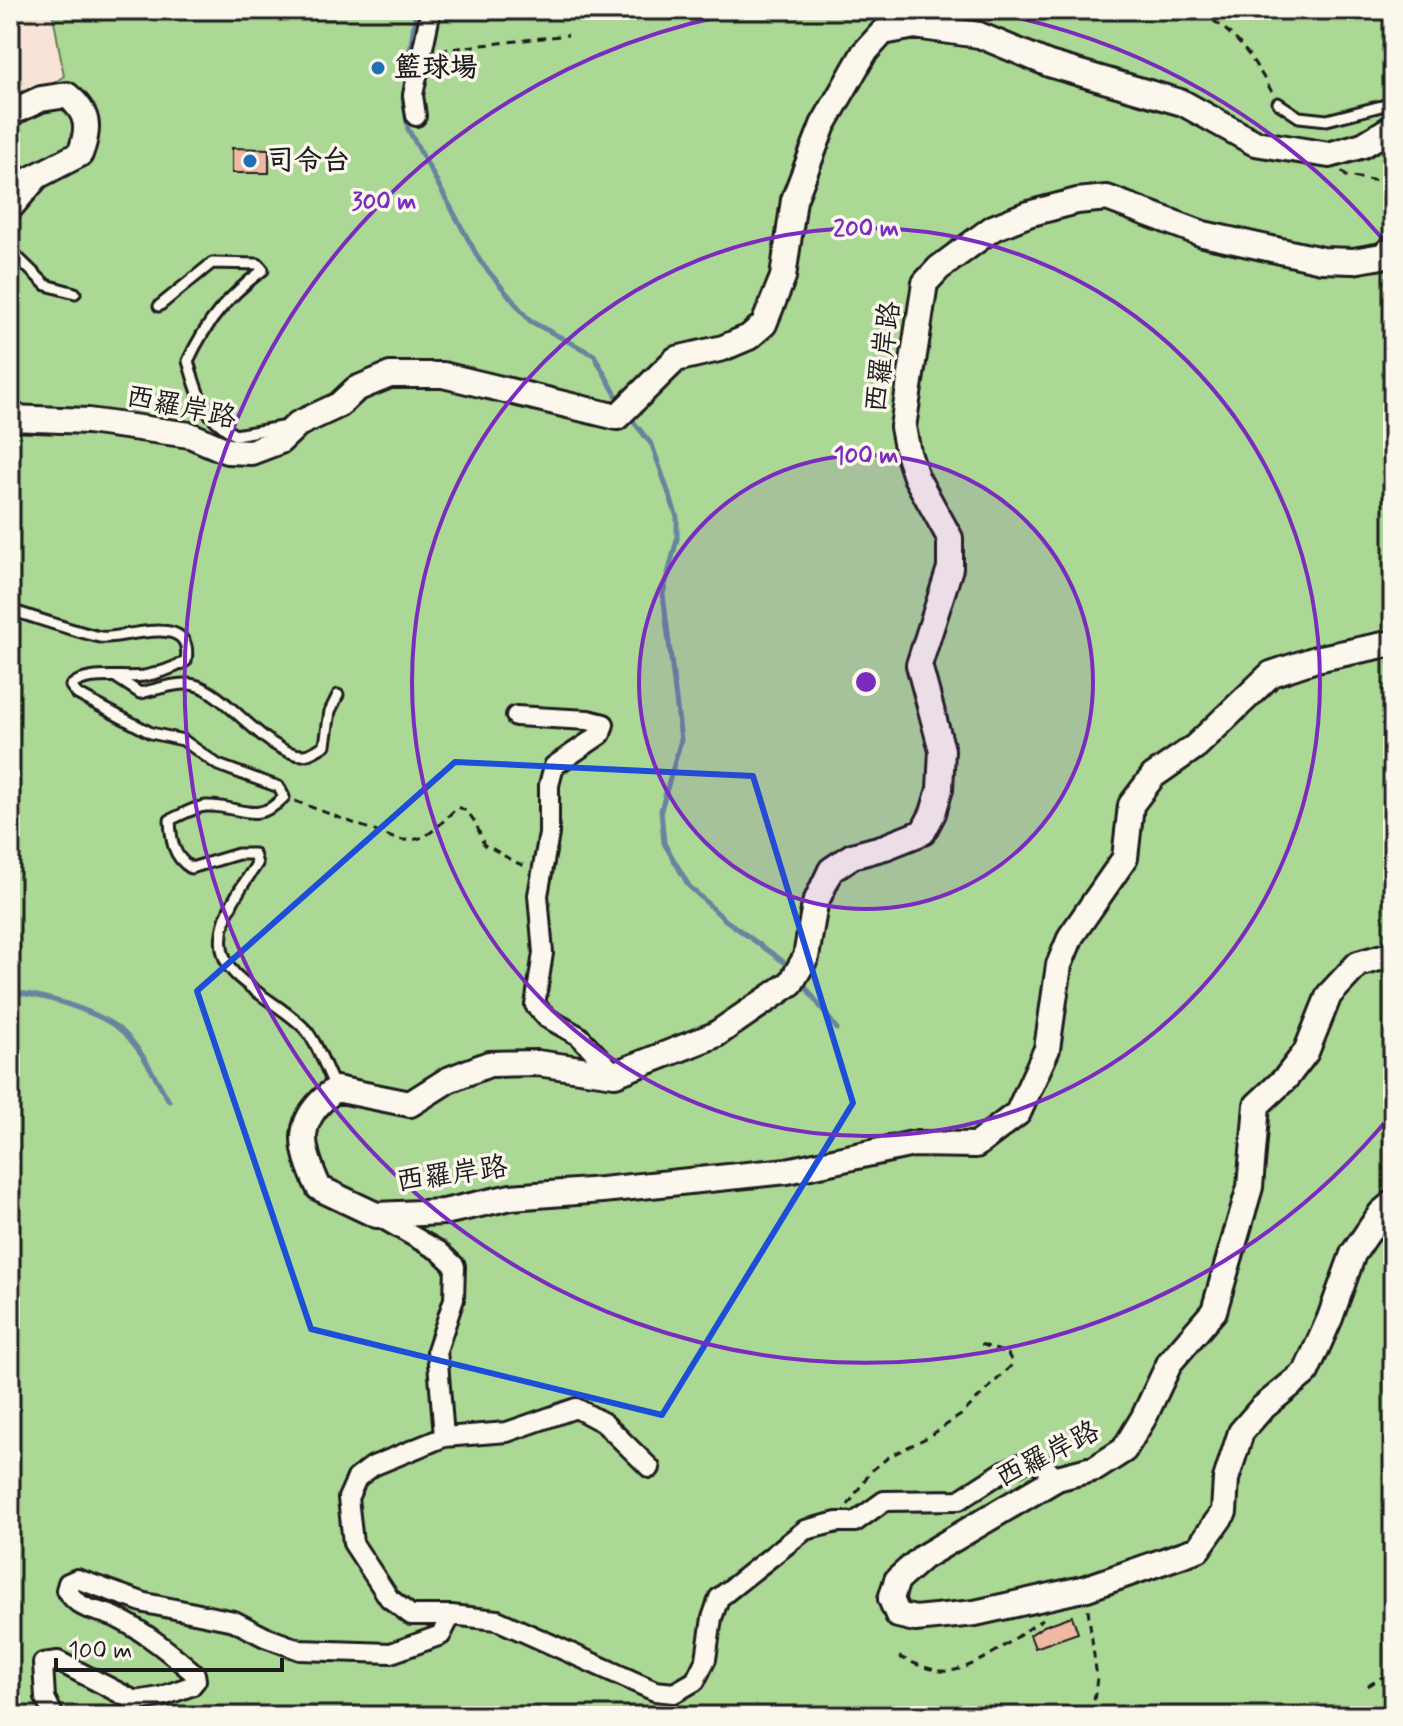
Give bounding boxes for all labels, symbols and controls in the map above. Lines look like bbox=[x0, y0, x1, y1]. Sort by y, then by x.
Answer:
place label: 籃球場 bbox=[394, 50, 478, 87]
marker: 籃球場 bbox=[369, 59, 387, 77]
place label: 司令台 bbox=[266, 143, 350, 180]
marker: 司令台 bbox=[241, 152, 259, 170]
text: 300 m bbox=[352, 187, 416, 218]
text: 200 m bbox=[833, 214, 899, 245]
street label: 西羅岸路 bbox=[858, 299, 910, 415]
street label: 西羅岸路 bbox=[122, 378, 240, 438]
text: 100 m bbox=[834, 441, 898, 472]
centre of rings bbox=[852, 668, 880, 696]
street label: 西羅岸路 bbox=[394, 1149, 510, 1201]
street label: 西羅岸路 bbox=[990, 1413, 1106, 1497]
scale bar bbox=[56, 1622, 282, 1672]
text: 100 m bbox=[68, 1636, 132, 1667]

